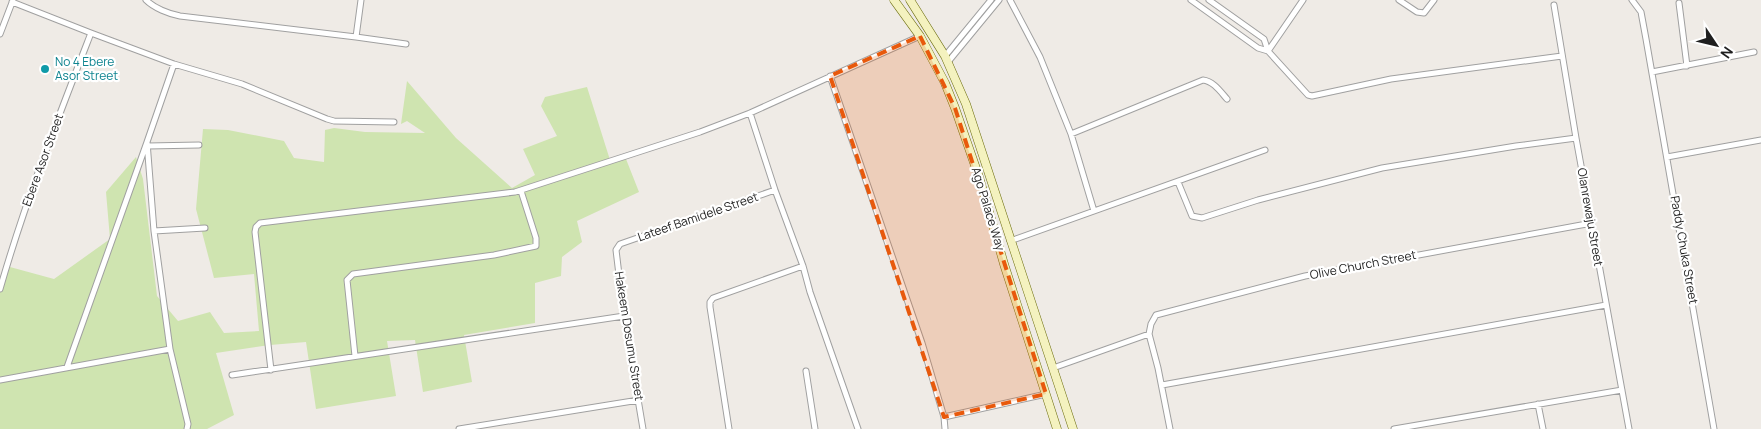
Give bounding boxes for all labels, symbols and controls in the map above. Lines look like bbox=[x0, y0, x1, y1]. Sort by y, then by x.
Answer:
north arrow bbox=[1691, 20, 1741, 70]
text: N bbox=[1716, 43, 1738, 62]
place label: No 4 Ebere Asor Street bbox=[55, 53, 118, 84]
marker: No 4 Ebere Asor Street bbox=[39, 63, 51, 75]
street label: Ebere Asor Street bbox=[18, 111, 67, 209]
street label: Ago Palace Way bbox=[968, 165, 1009, 253]
street label: Olanrewaju Street bbox=[1573, 166, 1608, 268]
street label: Lateef Bamidele Street bbox=[635, 188, 761, 245]
street label: Paddy Chuka Street bbox=[1667, 194, 1702, 306]
street label: Olive Church Street bbox=[1308, 246, 1418, 283]
street label: Hakeem Dosumu Street bbox=[611, 270, 648, 402]

